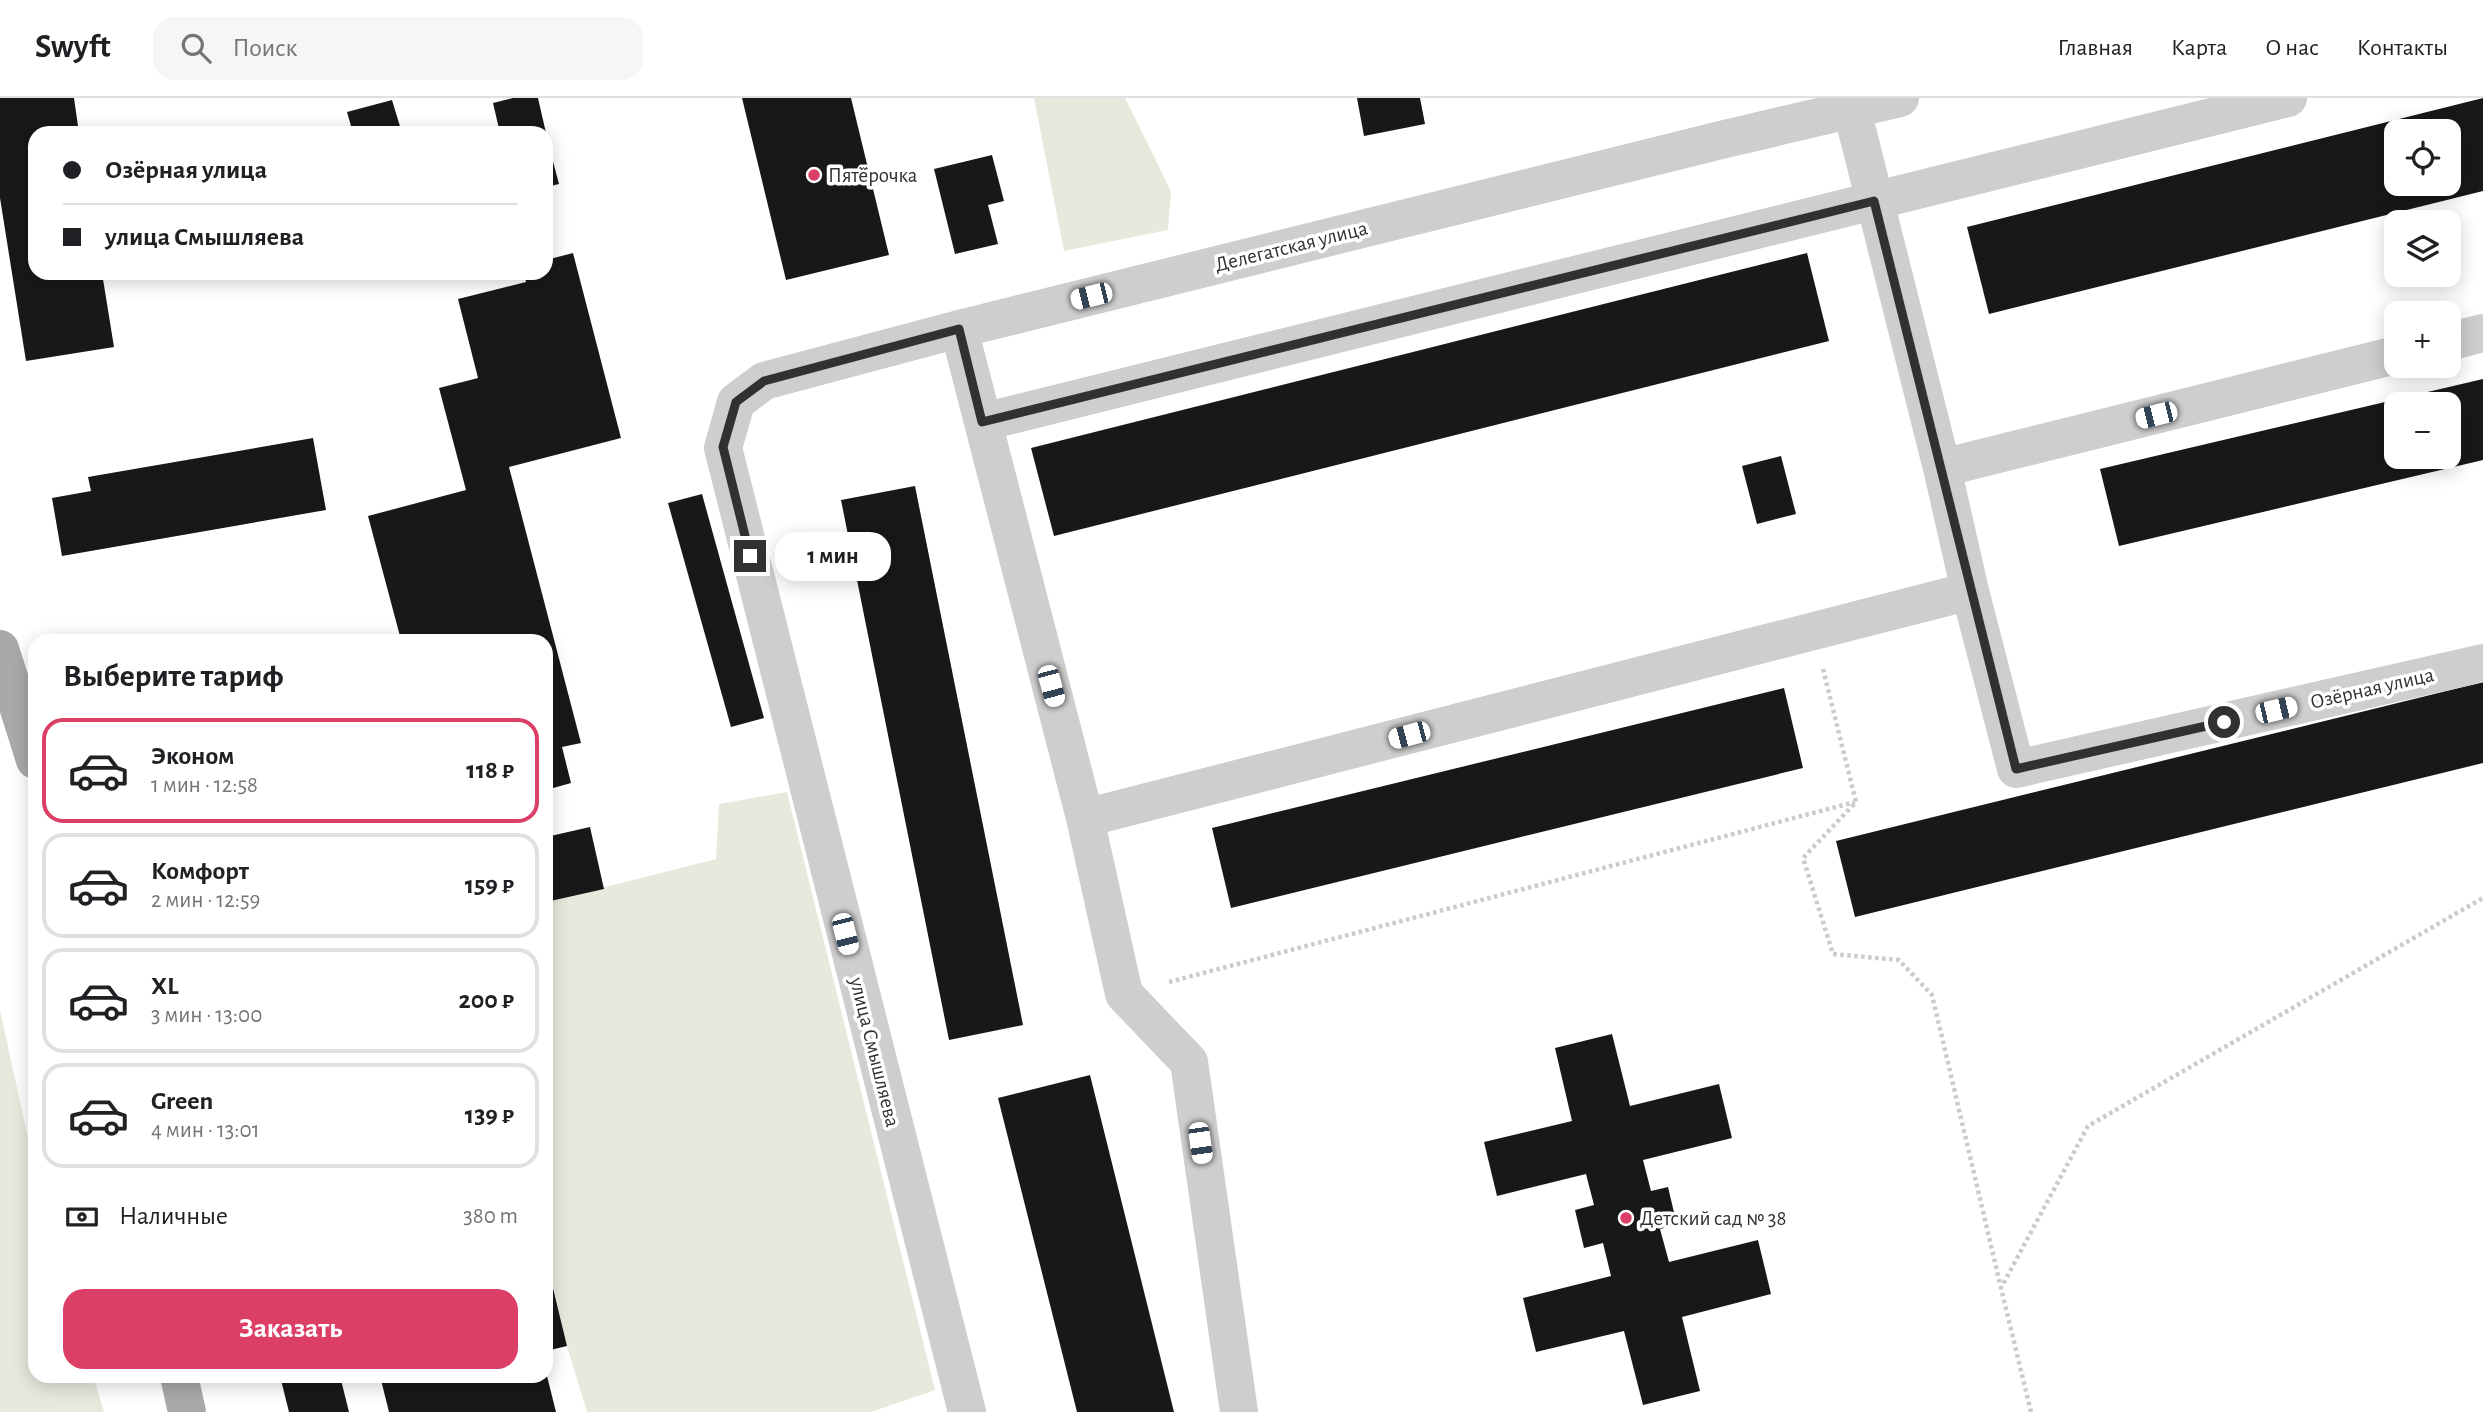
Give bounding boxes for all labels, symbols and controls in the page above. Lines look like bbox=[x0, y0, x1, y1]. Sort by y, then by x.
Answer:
search box bbox=[153, 17, 643, 80]
icon: search bbox=[177, 29, 215, 67]
text: Swyft bbox=[35, 31, 111, 64]
text: Поиск bbox=[233, 35, 298, 61]
text: Главная bbox=[2058, 36, 2133, 60]
text: Карта bbox=[2171, 36, 2227, 60]
text: О нас bbox=[2265, 36, 2319, 60]
text: Контакты bbox=[2357, 36, 2448, 60]
map controls bbox=[2384, 119, 2461, 469]
button: locate bbox=[2384, 119, 2461, 196]
text: Озёрная улица bbox=[105, 157, 267, 183]
place label: Пятёрочка bbox=[828, 165, 918, 186]
marker: Пятёрочка bbox=[806, 167, 822, 183]
button: layers bbox=[2384, 210, 2461, 287]
street label: Делегатская улица bbox=[1213, 217, 1370, 276]
text: улица Смышляева bbox=[105, 224, 304, 250]
car bbox=[1069, 281, 1114, 311]
button: + bbox=[2384, 301, 2461, 378]
button: − bbox=[2384, 392, 2461, 469]
car bbox=[2134, 400, 2179, 430]
callout: 1 мин bbox=[774, 532, 890, 580]
route end bbox=[734, 540, 766, 572]
text: 1 мин bbox=[807, 545, 859, 568]
text: Выберите тариф bbox=[63, 660, 284, 692]
car bbox=[1036, 663, 1067, 709]
street label: Озёрная улица bbox=[2308, 664, 2436, 713]
car bbox=[2254, 695, 2299, 725]
route start bbox=[2208, 706, 2240, 738]
car bbox=[1386, 719, 1433, 751]
icon: car bbox=[67, 739, 130, 802]
text: Эконом bbox=[151, 743, 234, 769]
text: 118 ₽ bbox=[466, 757, 514, 783]
text: 1 мин · 12:58 bbox=[151, 774, 258, 797]
icon: car bbox=[67, 854, 130, 917]
text: Комфорт bbox=[151, 858, 249, 884]
text: 159 ₽ bbox=[465, 872, 514, 898]
text: 2 мин · 12:59 bbox=[151, 889, 260, 912]
car bbox=[830, 911, 861, 957]
icon: car bbox=[67, 969, 130, 1032]
text: XL bbox=[151, 973, 178, 999]
street label: улица Смышляева bbox=[846, 974, 903, 1130]
text: 200 ₽ bbox=[459, 987, 514, 1013]
text: 3 мин · 13:00 bbox=[151, 1004, 262, 1027]
icon: car bbox=[67, 1084, 130, 1147]
text: Green bbox=[151, 1088, 213, 1114]
text: 139 ₽ bbox=[465, 1102, 514, 1128]
text: 4 мин · 13:01 bbox=[151, 1119, 260, 1142]
car bbox=[1187, 1121, 1214, 1165]
icon: cash bbox=[63, 1198, 101, 1236]
text: Наличные bbox=[119, 1203, 228, 1229]
text: 380 m bbox=[463, 1205, 518, 1228]
place label: Детский сад № 38 bbox=[1640, 1208, 1786, 1229]
marker: Детский сад № 38 bbox=[1618, 1210, 1634, 1226]
button: Заказать bbox=[63, 1289, 518, 1369]

